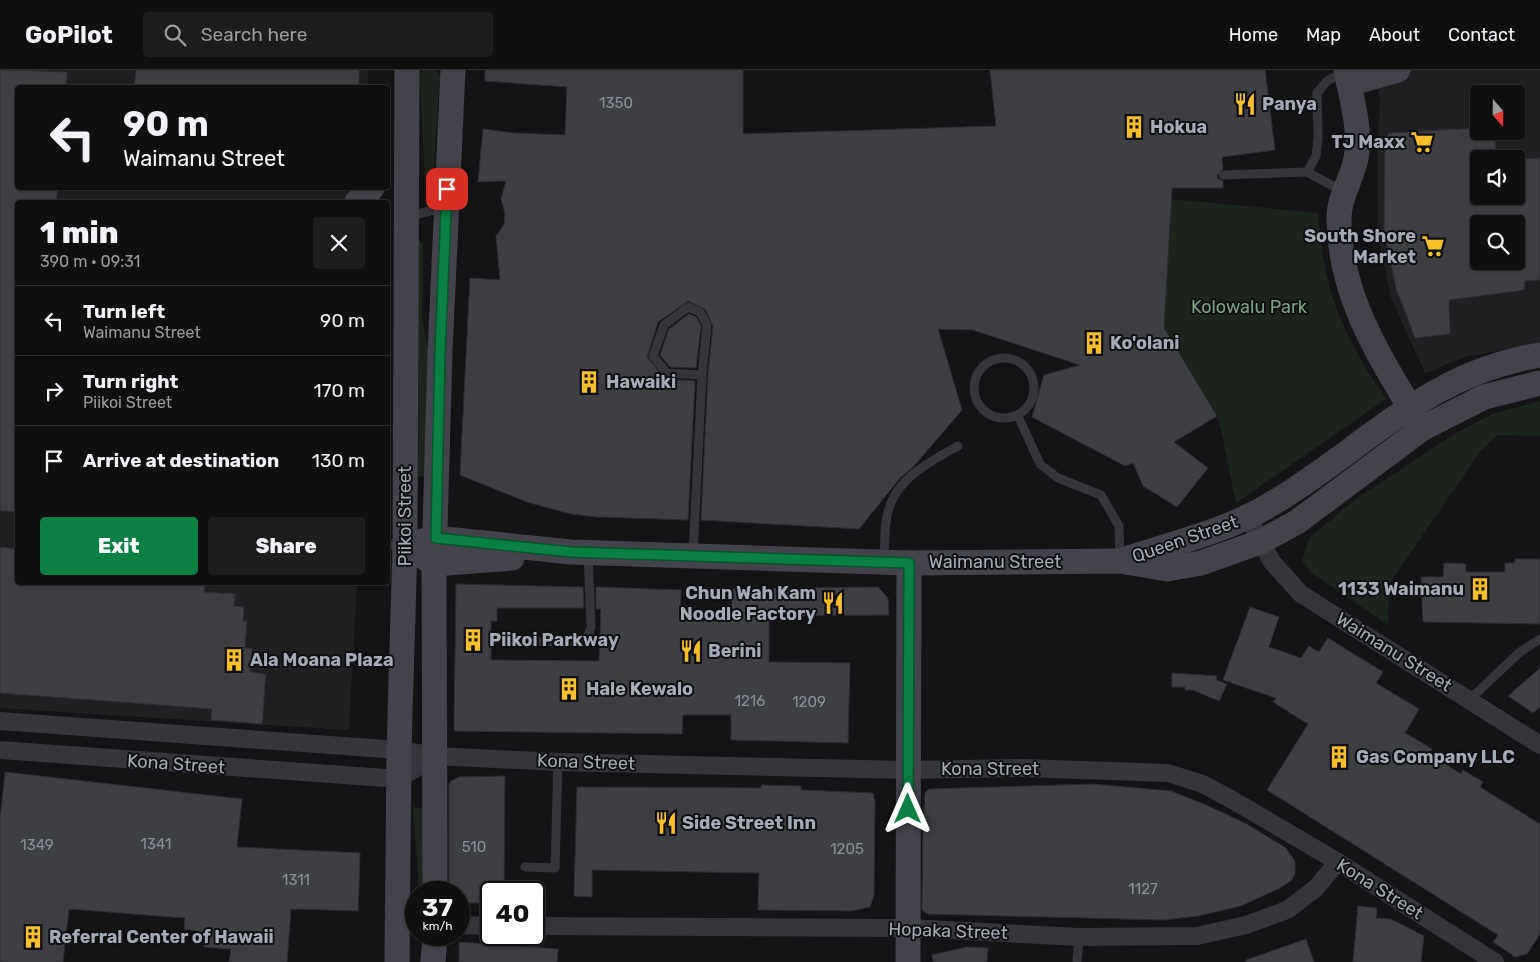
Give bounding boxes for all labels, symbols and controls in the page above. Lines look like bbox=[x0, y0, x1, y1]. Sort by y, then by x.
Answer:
search box bbox=[143, 12, 493, 57]
text: GoPilot bbox=[25, 21, 113, 49]
icon: search bbox=[161, 21, 189, 49]
text: Search here bbox=[201, 23, 307, 46]
text: Home bbox=[1229, 24, 1278, 46]
text: Map bbox=[1306, 24, 1341, 46]
text: About bbox=[1369, 24, 1420, 46]
text: Contact bbox=[1448, 24, 1515, 46]
north arrow bbox=[1470, 85, 1525, 140]
map controls bbox=[1470, 85, 1525, 270]
restaurant icon: Panya bbox=[1232, 91, 1258, 117]
place label: Panya bbox=[1262, 93, 1317, 115]
house number: 1350 bbox=[599, 94, 633, 112]
text: 90 m bbox=[123, 103, 209, 145]
icon: left bbox=[40, 105, 105, 170]
building icon: Hokua bbox=[1121, 114, 1147, 140]
place label: Hokua bbox=[1150, 116, 1207, 138]
supermarket icon: TJ Maxx bbox=[1409, 129, 1435, 155]
place label: TJ Maxx bbox=[1331, 131, 1405, 153]
text: Waimanu Street bbox=[123, 145, 285, 172]
button: sound bbox=[1470, 150, 1525, 205]
pin bbox=[426, 168, 468, 210]
icon: arrive bbox=[433, 175, 461, 203]
text: 1 min bbox=[40, 215, 118, 251]
button: search bbox=[1470, 215, 1525, 270]
button: close bbox=[313, 217, 365, 269]
place label: South Shore Market bbox=[1304, 225, 1416, 268]
supermarket icon: South Shore Market bbox=[1420, 233, 1446, 259]
text: 390 m · 09:31 bbox=[40, 252, 140, 271]
park label: Kolowalu Park bbox=[1191, 296, 1308, 318]
text: Turn left bbox=[83, 300, 165, 323]
icon: left bbox=[40, 307, 68, 335]
text: 90 m bbox=[320, 309, 365, 332]
text: Waimanu Street bbox=[83, 323, 201, 342]
building icon: Ko'olani bbox=[1081, 330, 1107, 356]
place label: Ko'olani bbox=[1110, 332, 1179, 354]
building icon: Hawaiki bbox=[576, 369, 602, 395]
text: Turn right bbox=[83, 370, 178, 393]
place label: Hawaiki bbox=[606, 371, 676, 393]
icon: right bbox=[40, 377, 68, 405]
text: 170 m bbox=[314, 379, 365, 402]
text: Piikoi Street bbox=[83, 393, 172, 412]
icon: arrive bbox=[40, 447, 68, 475]
text: Arrive at destination bbox=[83, 449, 279, 472]
text: 130 m bbox=[312, 449, 365, 472]
street label: Piikoi Street bbox=[394, 466, 416, 566]
street label: Queen Street bbox=[1129, 511, 1241, 567]
button: Exit bbox=[40, 517, 198, 575]
button: Share bbox=[208, 517, 365, 575]
street label: Waimanu Street bbox=[929, 551, 1061, 573]
building icon: 1133 Waimanu bbox=[1467, 576, 1493, 602]
place label: 1133 Waimanu bbox=[1338, 578, 1464, 600]
place label: Chun Wah Kam Noodle Factory bbox=[680, 582, 816, 625]
restaurant icon: Chun Wah Kam Noodle Factory bbox=[820, 590, 846, 616]
street label: Waimanu Street bbox=[1332, 608, 1456, 696]
building icon: Piikoi Parkway bbox=[460, 627, 486, 653]
place label: Piikoi Parkway bbox=[489, 629, 619, 651]
restaurant icon: Berini bbox=[678, 638, 704, 664]
place label: Berini bbox=[708, 640, 761, 662]
building icon: Ala Moana Plaza bbox=[221, 647, 247, 673]
place label: Ala Moana Plaza bbox=[250, 649, 394, 671]
building icon: Hale Kewalo bbox=[556, 676, 582, 702]
place label: Hale Kewalo bbox=[586, 678, 693, 700]
house number: 1216 bbox=[735, 692, 765, 710]
house number: 1209 bbox=[792, 693, 826, 711]
building icon: Gas Company LLC bbox=[1326, 744, 1352, 770]
place label: Gas Company LLC bbox=[1356, 746, 1515, 768]
street label: Kona Street bbox=[537, 749, 635, 775]
street label: Kona Street bbox=[126, 750, 226, 778]
street label: Kona Street bbox=[941, 758, 1039, 780]
position arrow bbox=[881, 782, 933, 834]
restaurant icon: Side Street Inn bbox=[653, 810, 679, 836]
place label: Side Street Inn bbox=[682, 812, 816, 834]
house number: 1341 bbox=[141, 835, 171, 853]
house number: 1349 bbox=[20, 836, 54, 854]
house number: 510 bbox=[462, 838, 486, 856]
house number: 1205 bbox=[830, 840, 864, 858]
street label: Kona Street bbox=[1333, 854, 1427, 924]
house number: 1311 bbox=[282, 871, 310, 889]
house number: 1127 bbox=[1128, 880, 1158, 898]
speed limit sign: 40 bbox=[480, 881, 545, 946]
text: 37 bbox=[422, 893, 453, 922]
street label: Hopaka Street bbox=[888, 918, 1008, 944]
text: km/h bbox=[423, 919, 452, 933]
building icon: Referral Center of Hawaii bbox=[20, 924, 46, 950]
place label: Referral Center of Hawaii bbox=[49, 926, 274, 948]

